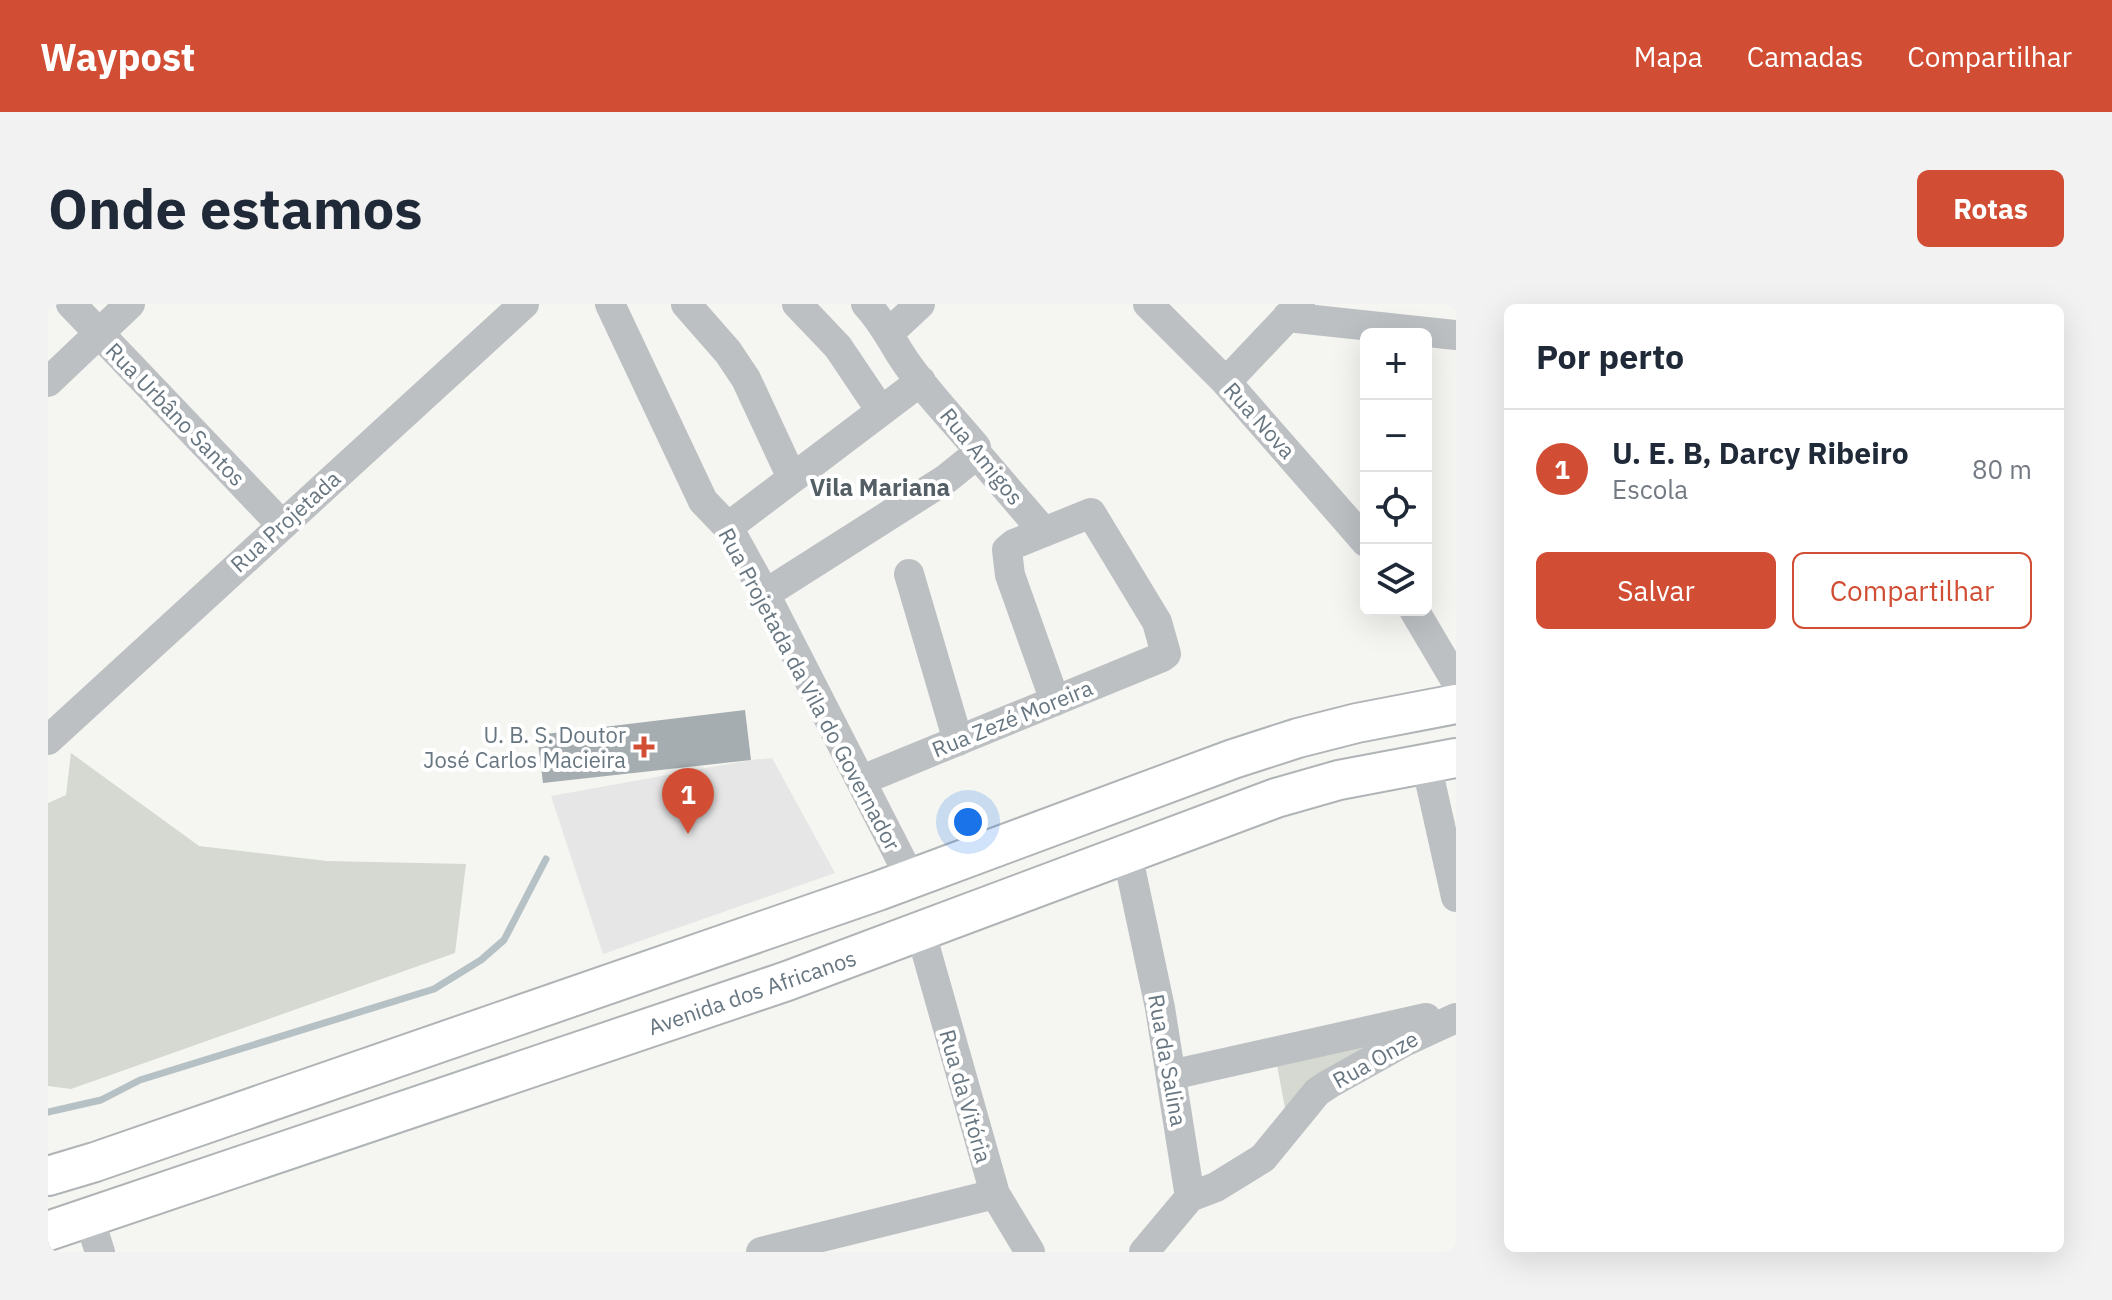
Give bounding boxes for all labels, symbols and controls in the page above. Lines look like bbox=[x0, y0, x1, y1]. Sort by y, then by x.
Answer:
text: Waypost bbox=[40, 32, 195, 81]
text: Mapa bbox=[1634, 38, 1703, 75]
text: Camadas bbox=[1747, 38, 1863, 75]
text: Compartilhar bbox=[1907, 38, 2072, 75]
button: Rotas bbox=[1917, 170, 2064, 247]
text: Onde estamos bbox=[48, 172, 423, 244]
map controls bbox=[1360, 328, 1432, 616]
button: + bbox=[1360, 328, 1432, 400]
text: Por perto bbox=[1536, 334, 1684, 378]
street label: Rua Urbâno Santos bbox=[100, 336, 252, 492]
street label: Rua Nova bbox=[1218, 376, 1302, 465]
button: − bbox=[1360, 400, 1432, 472]
street label: Rua Amigos bbox=[934, 401, 1030, 511]
text: U. E. B, Darcy Ribeiro bbox=[1612, 433, 1909, 472]
text: 1 bbox=[1554, 452, 1570, 486]
text: 80 m bbox=[1972, 452, 2032, 486]
street label: Rua Projetada bbox=[224, 464, 346, 578]
district label: Vila Mariana bbox=[810, 471, 950, 503]
button: locate bbox=[1360, 472, 1432, 544]
text: Escola bbox=[1612, 472, 1688, 506]
street label: Rua Projetada da Vila do Governador bbox=[712, 523, 908, 855]
button: layers bbox=[1360, 544, 1432, 616]
button: Salvar bbox=[1536, 552, 1776, 629]
button: Compartilhar bbox=[1792, 552, 2032, 629]
street label: Rua Zezé Moreira bbox=[927, 672, 1097, 763]
place label: U. B. S. Doutor José Carlos Macieira bbox=[423, 720, 626, 774]
marker: U. B. S. Doutor José Carlos Macieira bbox=[633, 736, 655, 758]
pin: 1 bbox=[662, 768, 714, 834]
your location bbox=[948, 802, 988, 842]
street label: Avenida dos Africanos bbox=[644, 943, 860, 1041]
street label: Rua da Salina bbox=[1142, 992, 1194, 1128]
street label: Rua Onze bbox=[1327, 1024, 1423, 1094]
street label: Rua da Vitória bbox=[933, 1026, 999, 1166]

